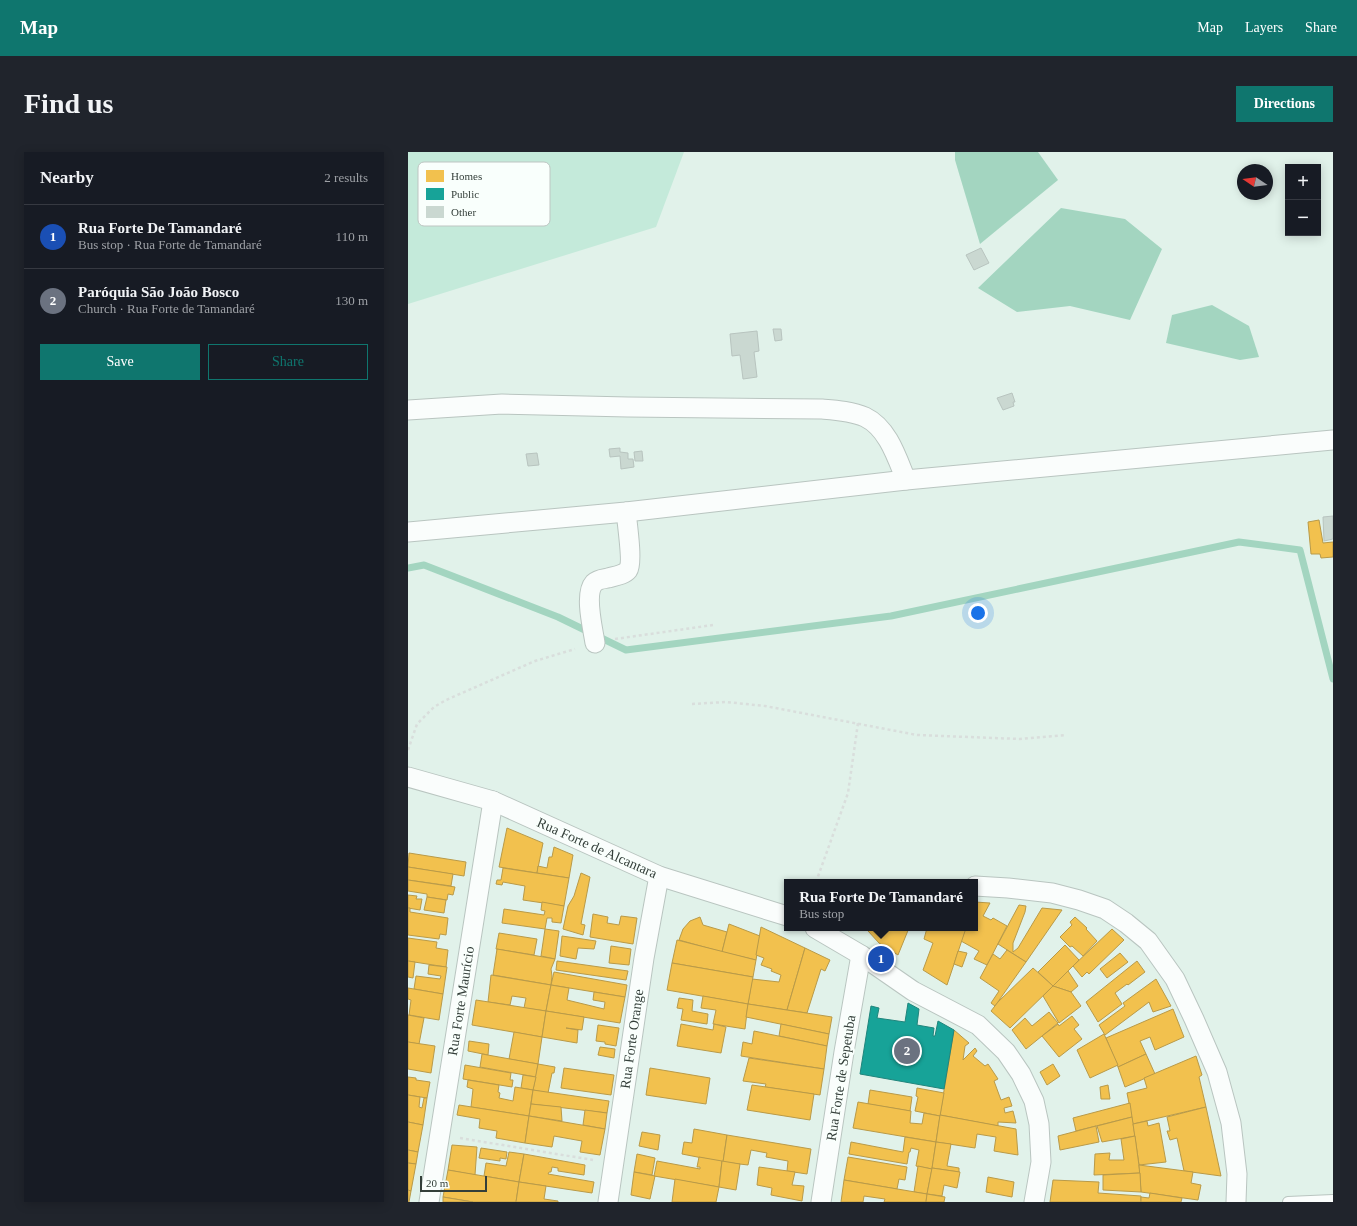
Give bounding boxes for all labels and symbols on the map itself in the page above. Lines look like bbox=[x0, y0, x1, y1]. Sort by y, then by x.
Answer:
legend bbox=[418, 162, 550, 226]
north arrow bbox=[1237, 164, 1273, 200]
text: Homes bbox=[451, 170, 482, 182]
text: Public bbox=[451, 188, 479, 200]
text: Other bbox=[451, 206, 476, 218]
your location bbox=[968, 603, 988, 623]
street label: Rua Forte de Alcantara bbox=[535, 815, 660, 881]
pin: 1 bbox=[868, 944, 894, 974]
street label: Rua Forte Maurício bbox=[445, 945, 477, 1057]
street label: Rua Forte Orange bbox=[618, 988, 646, 1090]
street label: Rua Forte de Sepetuba bbox=[824, 1013, 858, 1142]
pin: 2 bbox=[894, 1036, 920, 1066]
scale bar bbox=[420, 1174, 487, 1193]

